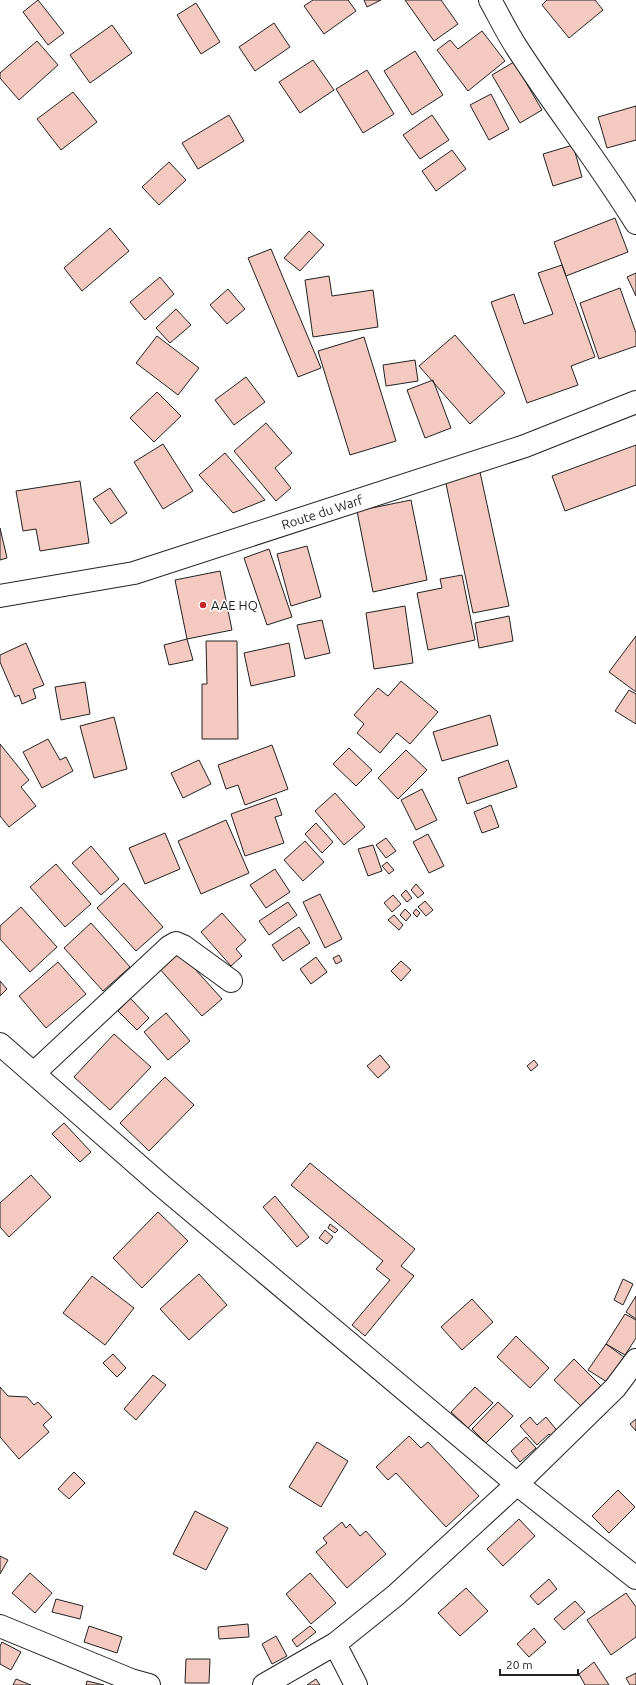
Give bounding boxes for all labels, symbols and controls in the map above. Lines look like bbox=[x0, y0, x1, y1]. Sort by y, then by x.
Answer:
street label: Route du Warf bbox=[280, 492, 364, 532]
place label: AAE HQ bbox=[211, 598, 258, 613]
marker: AAE HQ bbox=[198, 600, 208, 610]
scale bar bbox=[500, 1651, 578, 1677]
text: 20 m bbox=[506, 1658, 533, 1671]

